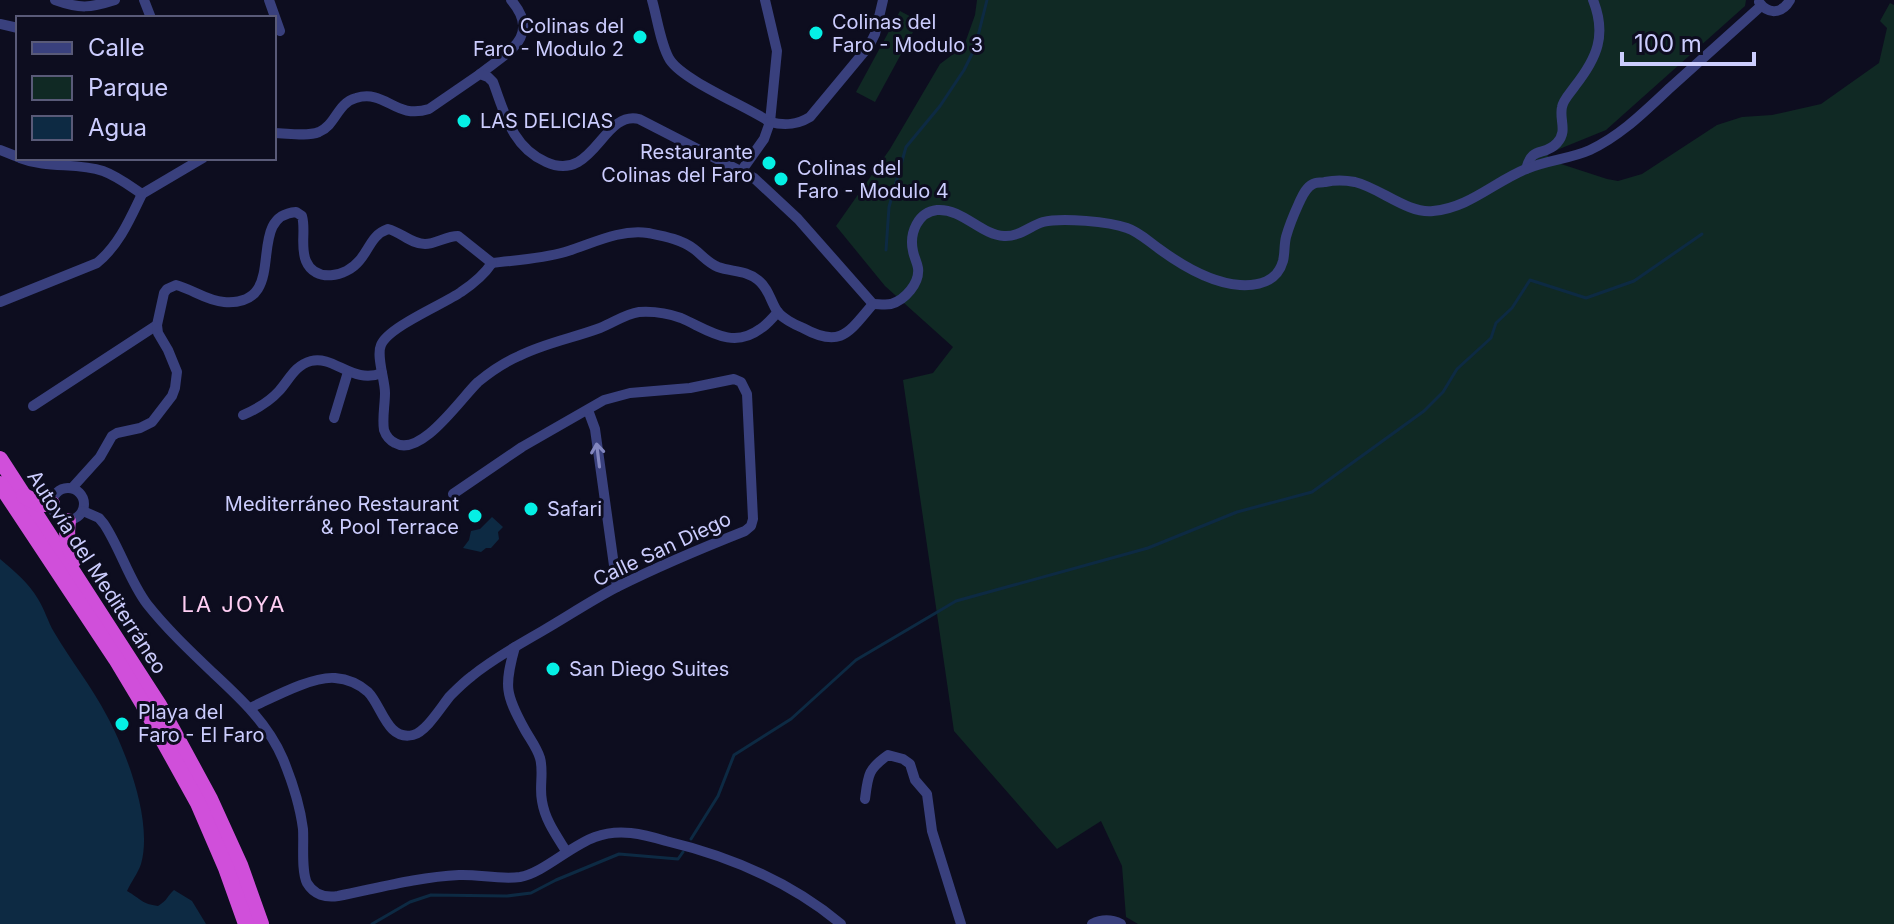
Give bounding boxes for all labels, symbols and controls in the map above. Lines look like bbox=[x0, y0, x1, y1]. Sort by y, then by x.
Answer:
place label: Colinas del Faro - Modulo 3 bbox=[832, 10, 983, 57]
place label: Colinas del Faro - Modulo 2 bbox=[473, 14, 624, 61]
legend bbox=[16, 16, 276, 160]
scale bar bbox=[1622, 16, 1754, 66]
marker: Colinas del Faro - Modulo 3 bbox=[807, 24, 825, 42]
marker: Colinas del Faro - Modulo 2 bbox=[631, 28, 649, 46]
text: 100 m bbox=[1634, 29, 1702, 58]
text: Calle bbox=[88, 33, 145, 62]
text: Parque bbox=[88, 73, 168, 102]
place label: LAS DELICIAS bbox=[480, 109, 613, 133]
marker: LAS DELICIAS bbox=[455, 112, 473, 130]
text: Agua bbox=[88, 113, 147, 142]
place label: Restaurante Colinas del Faro bbox=[601, 140, 753, 187]
marker: Restaurante Colinas del Faro bbox=[760, 154, 778, 172]
place label: Colinas del Faro - Modulo 4 bbox=[797, 156, 949, 203]
marker: Colinas del Faro - Modulo 4 bbox=[772, 170, 790, 188]
one-way arrow bbox=[590, 443, 605, 468]
street label: Autovía del Mediterráneo bbox=[22, 466, 172, 678]
place label: Mediterráneo Restaurant & Pool Terrace bbox=[225, 492, 459, 539]
place label: Safari bbox=[547, 497, 602, 521]
marker: Safari bbox=[522, 500, 540, 518]
marker: Mediterráneo Restaurant & Pool Terrace bbox=[466, 507, 484, 525]
street label: Calle San Diego bbox=[589, 507, 735, 591]
district label: LA JOYA bbox=[182, 591, 286, 617]
place label: San Diego Suites bbox=[569, 657, 729, 681]
marker: San Diego Suites bbox=[544, 660, 562, 678]
place label: Playa del Faro - El Faro bbox=[138, 700, 264, 747]
marker: Playa del Faro - El Faro bbox=[113, 715, 131, 733]

